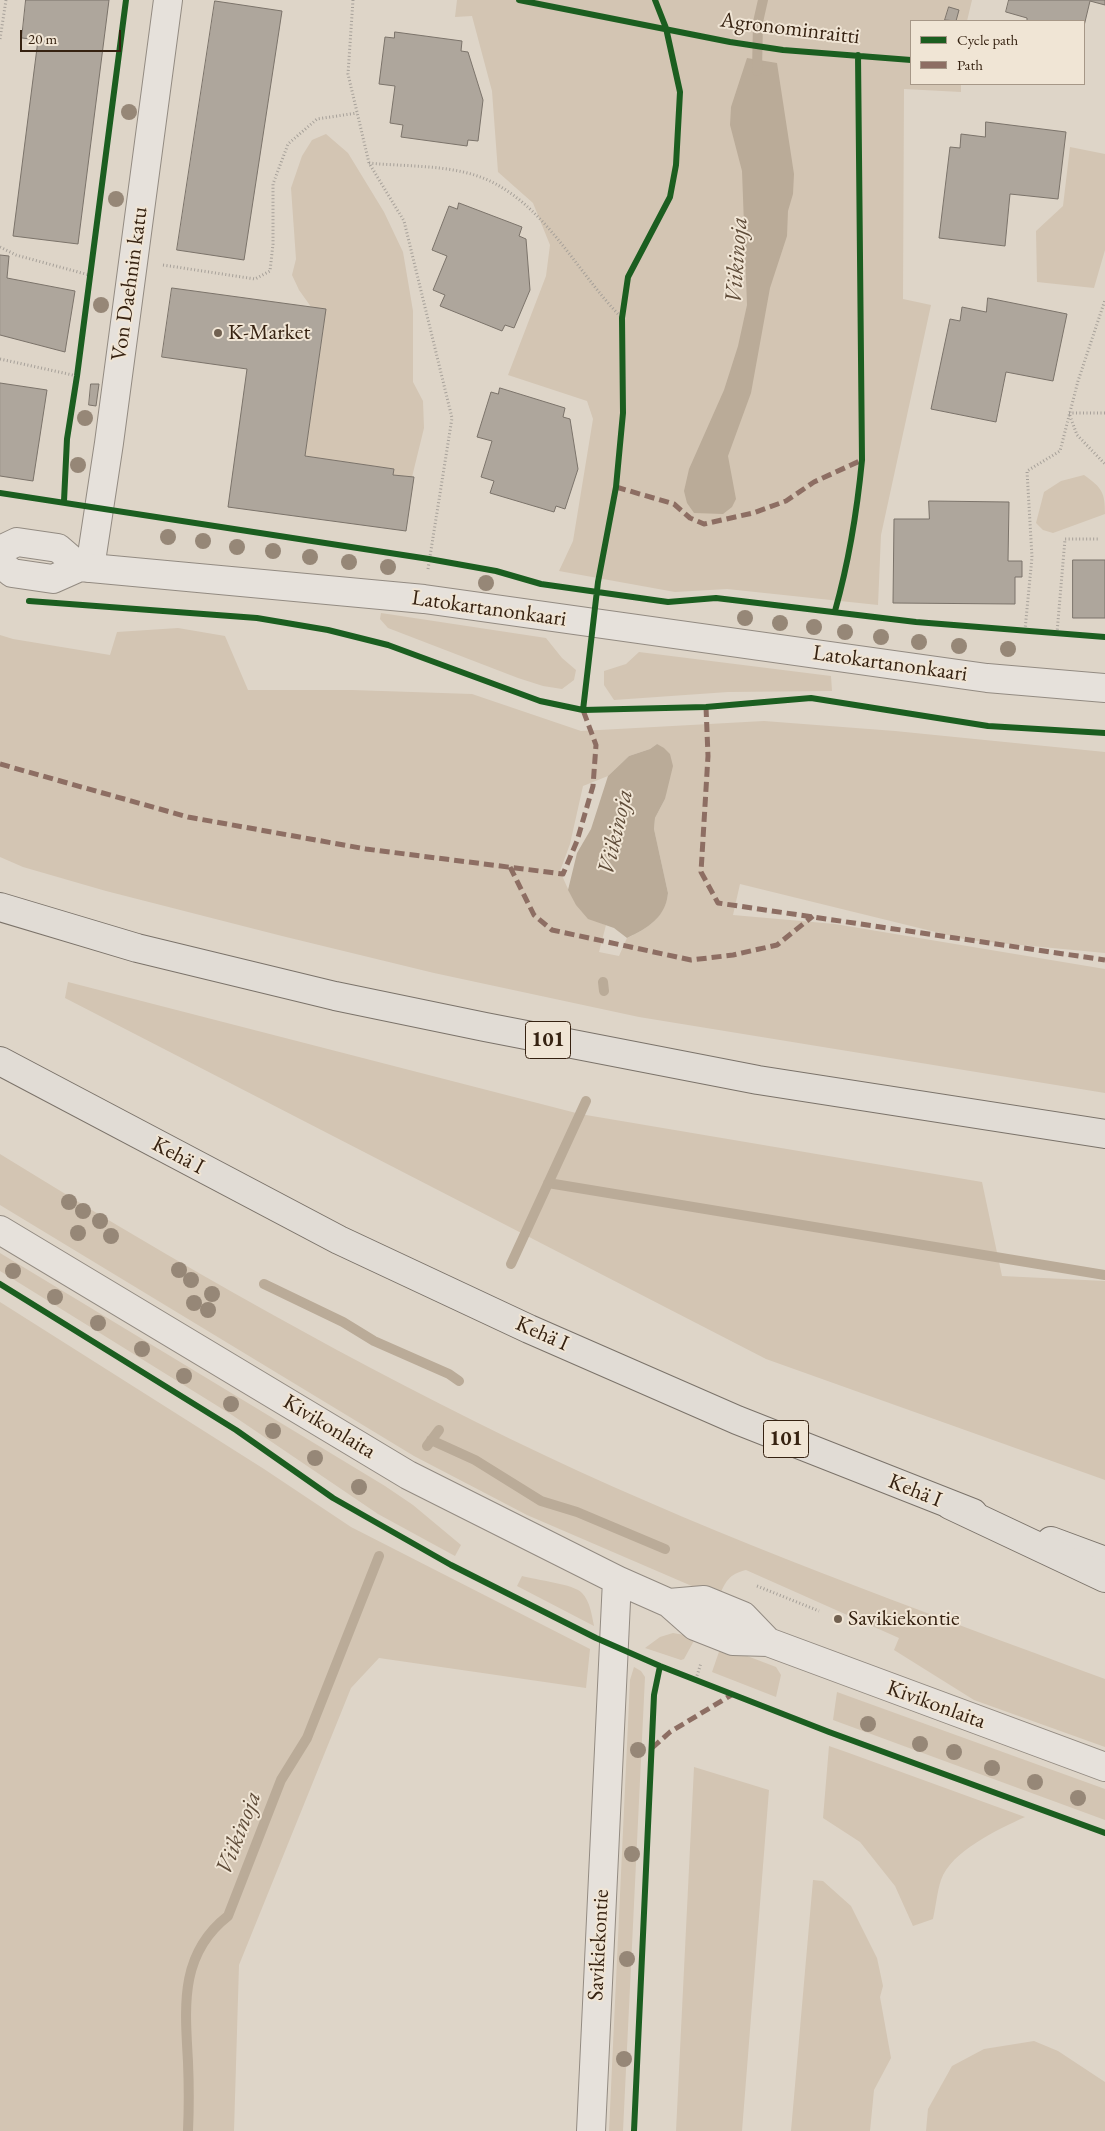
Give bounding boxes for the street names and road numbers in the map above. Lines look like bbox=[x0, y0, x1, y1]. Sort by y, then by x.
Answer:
street label: Agronominraitti bbox=[719, 7, 861, 51]
street label: Von Daehnin katu bbox=[106, 205, 154, 363]
street label: Latokartanonkaari bbox=[410, 585, 568, 633]
street label: Latokartanonkaari bbox=[811, 640, 969, 688]
road number: 101 bbox=[526, 1022, 570, 1058]
street label: Kehä I bbox=[147, 1131, 209, 1181]
street label: Kehä I bbox=[511, 1311, 573, 1357]
street label: Kivikonlaita bbox=[278, 1389, 380, 1465]
road number: 101 bbox=[764, 1420, 808, 1458]
street label: Kehä I bbox=[884, 1468, 946, 1514]
street label: Kivikonlaita bbox=[883, 1675, 989, 1735]
street label: Savikiekontie bbox=[583, 1889, 615, 2001]

